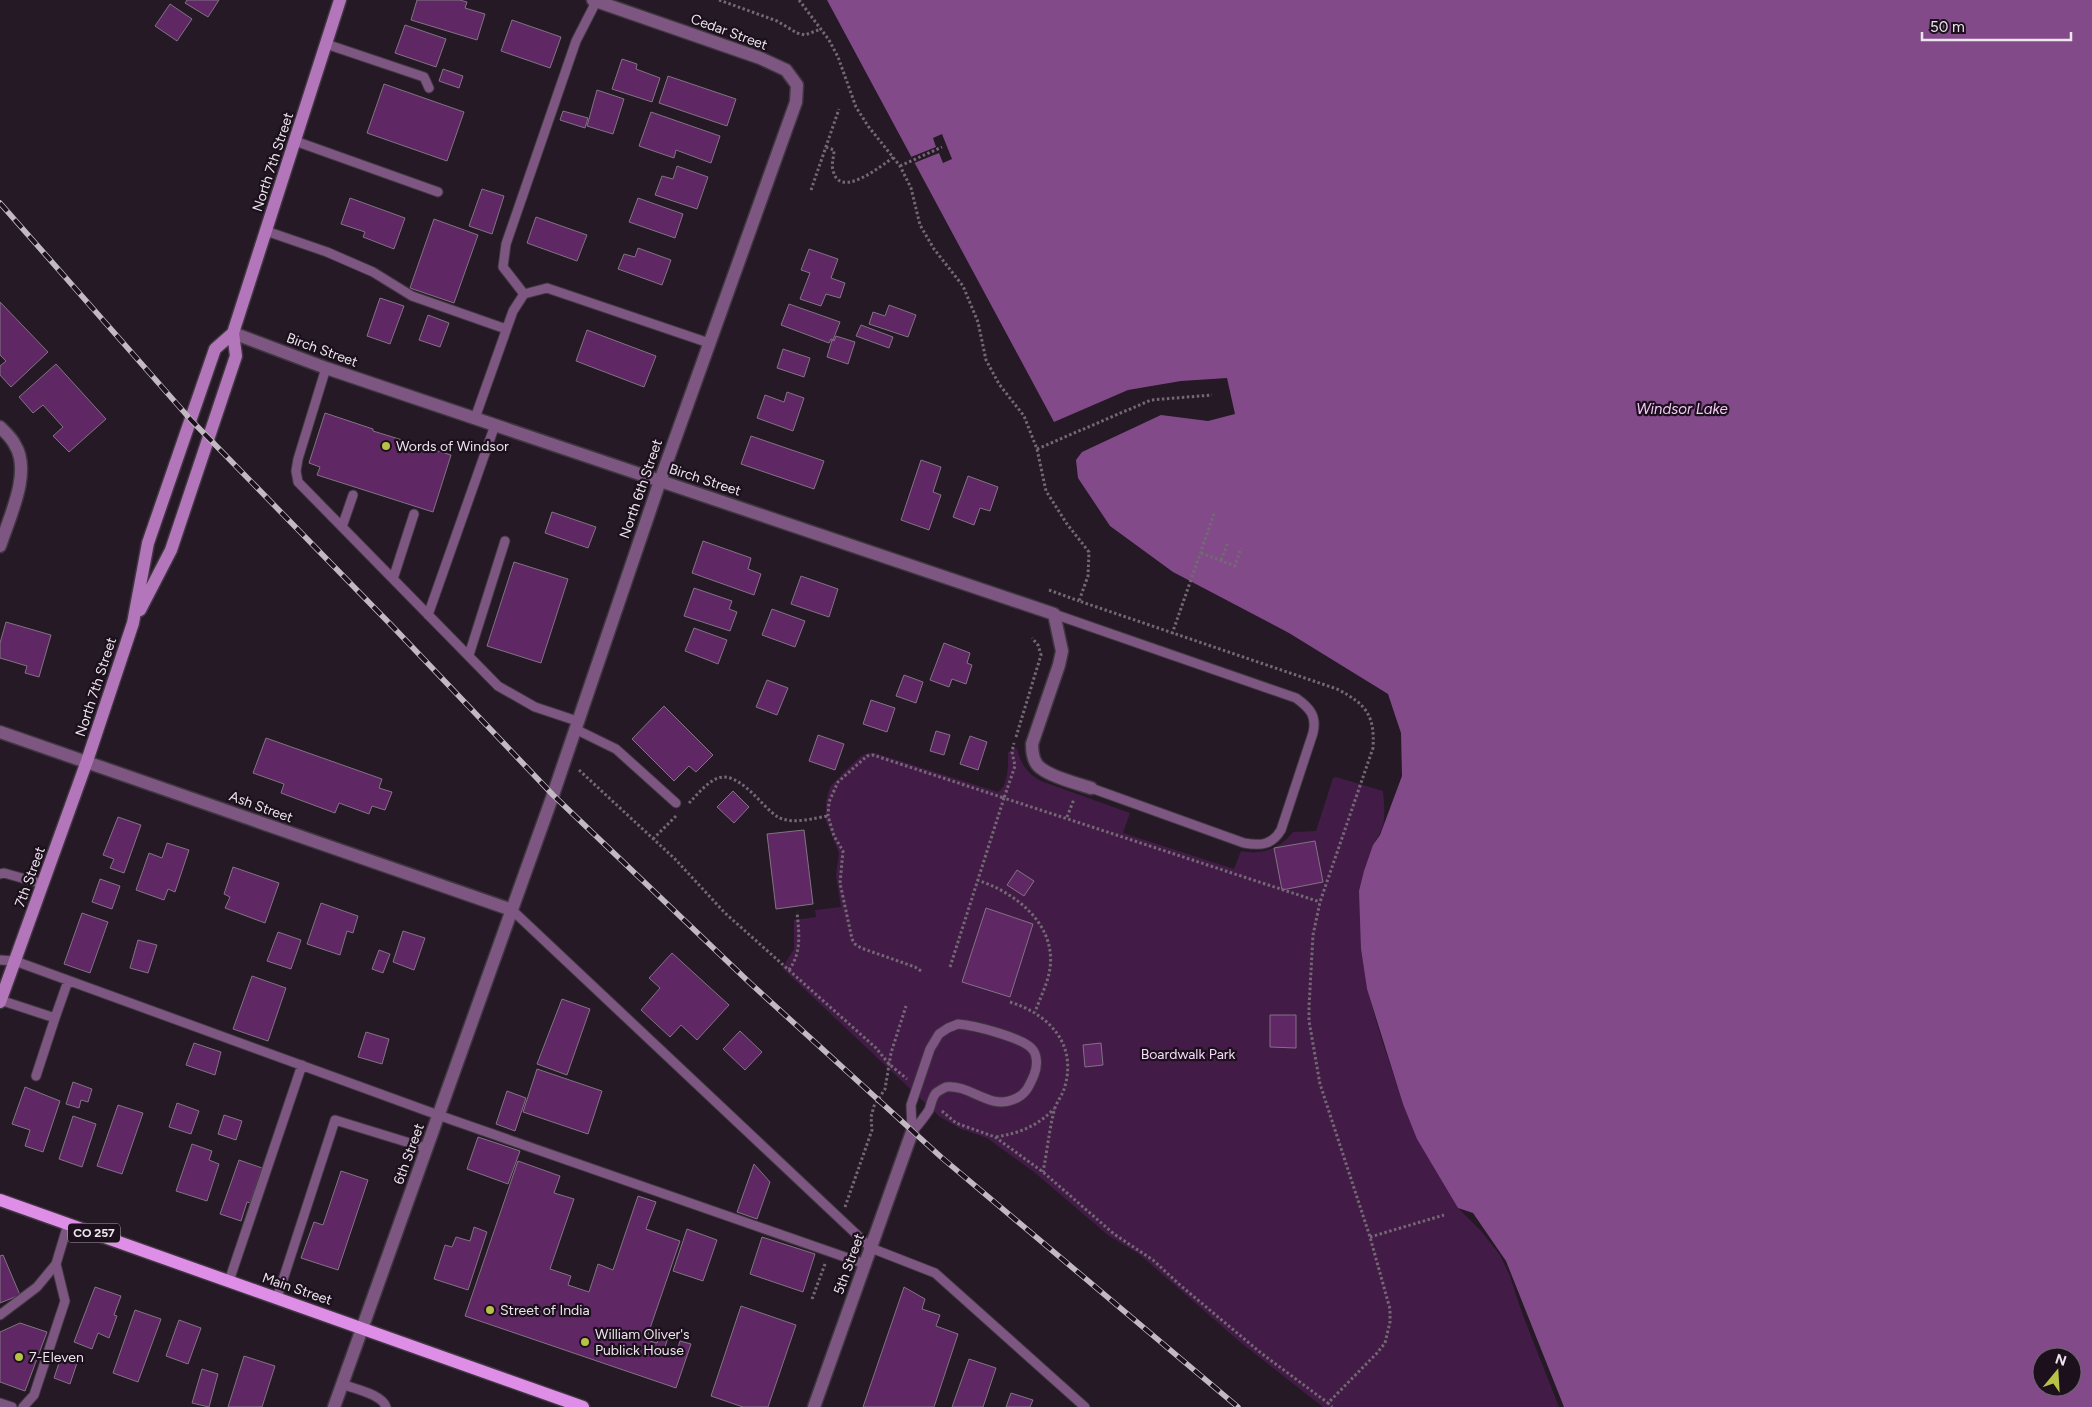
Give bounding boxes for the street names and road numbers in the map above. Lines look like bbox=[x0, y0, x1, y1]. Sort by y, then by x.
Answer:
street label: Cedar Street bbox=[688, 10, 770, 54]
street label: North 7th Street bbox=[249, 110, 297, 214]
street label: Birch Street bbox=[284, 329, 360, 371]
street label: North 6th Street bbox=[616, 437, 666, 541]
street label: Birch Street bbox=[667, 460, 743, 500]
street label: North 7th Street bbox=[72, 635, 120, 739]
street label: Ash Street bbox=[227, 788, 295, 826]
street label: 7th Street bbox=[11, 844, 49, 910]
street label: 6th Street bbox=[390, 1121, 428, 1187]
road number: CO 257 bbox=[68, 1224, 120, 1242]
street label: 5th Street bbox=[830, 1231, 868, 1297]
street label: Main Street bbox=[260, 1269, 334, 1309]

